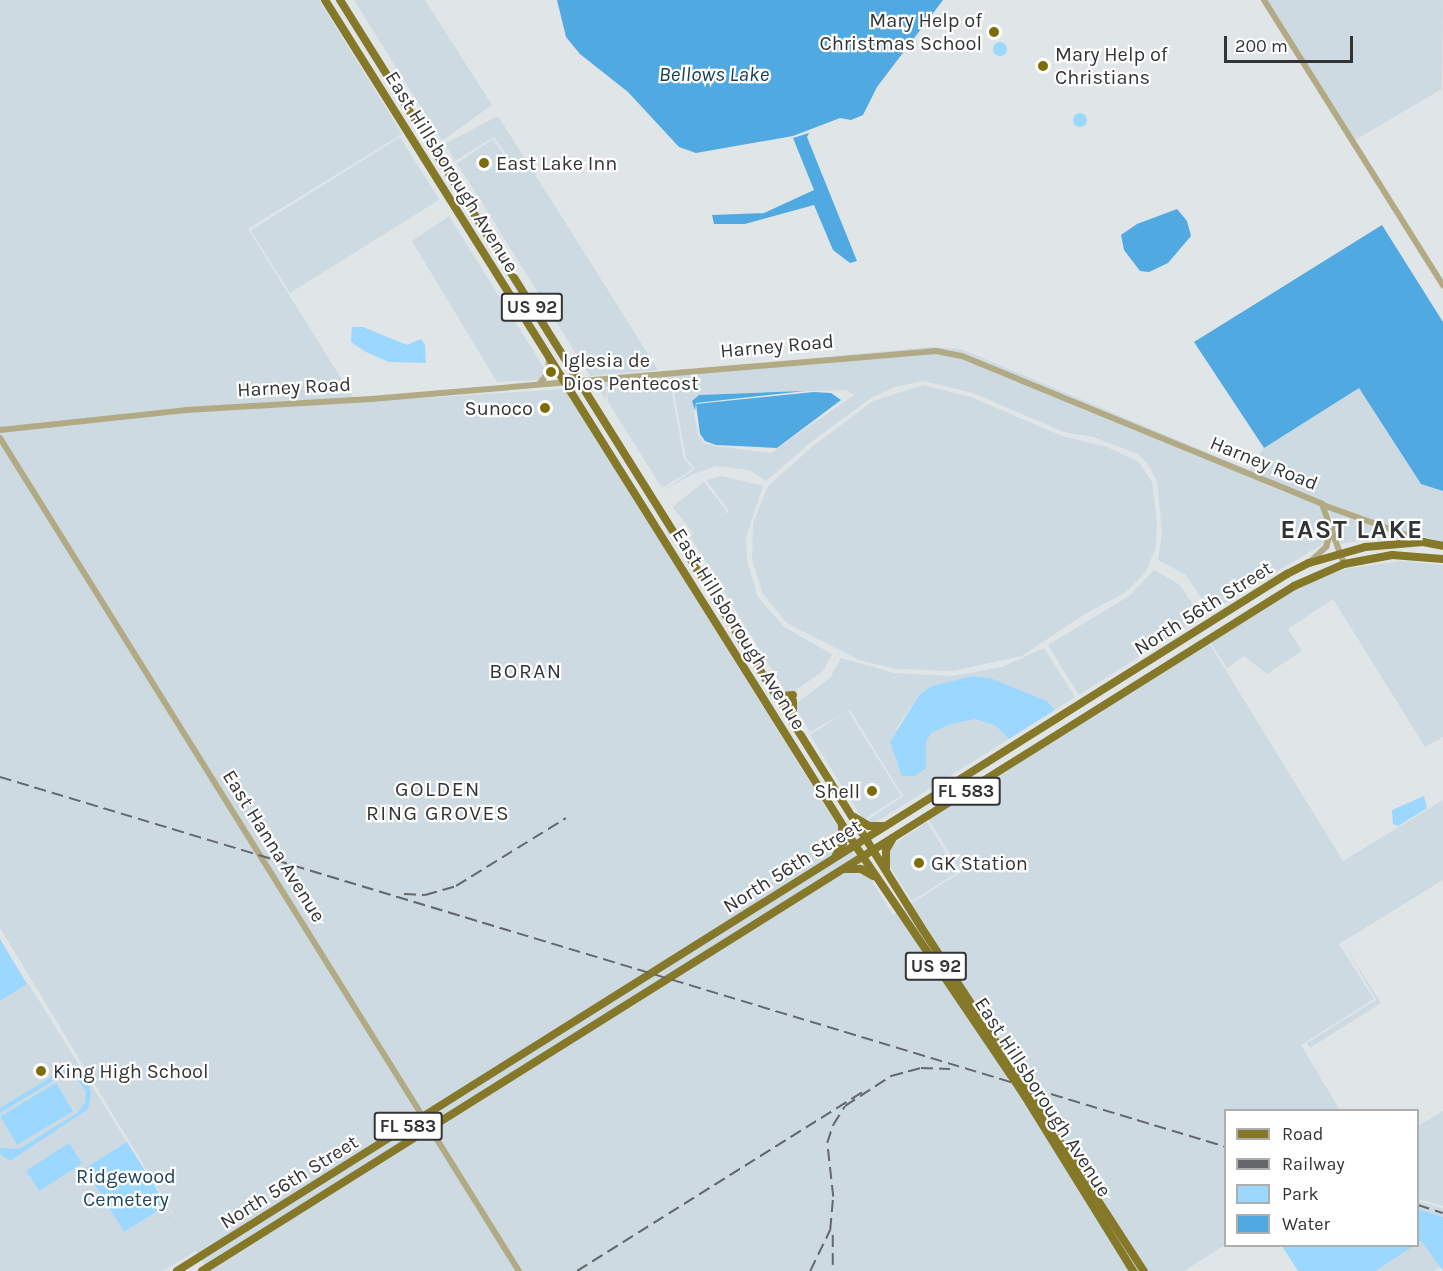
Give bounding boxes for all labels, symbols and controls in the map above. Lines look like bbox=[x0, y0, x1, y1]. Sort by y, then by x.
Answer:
place label: Mary Help of Christmas School bbox=[820, 8, 982, 55]
scale bar bbox=[1227, 24, 1356, 62]
marker: Mary Help of Christmas School bbox=[987, 25, 1001, 39]
text: 200 m bbox=[1235, 35, 1288, 57]
place label: Mary Help of Christians bbox=[1055, 42, 1168, 89]
marker: Mary Help of Christians bbox=[1036, 59, 1050, 73]
water label: Bellows Lake bbox=[659, 61, 769, 87]
street label: East Hillsborough Avenue bbox=[380, 67, 524, 277]
place label: East Lake Inn bbox=[496, 151, 617, 175]
marker: East Lake Inn bbox=[477, 156, 491, 170]
road number: US 92 bbox=[500, 292, 564, 322]
street label: Harney Road bbox=[719, 329, 835, 363]
place label: Iglesia de Dios Pentecost bbox=[563, 348, 699, 395]
marker: Iglesia de Dios Pentecost bbox=[544, 365, 558, 379]
street label: Harney Road bbox=[236, 372, 352, 402]
place label: Sunoco bbox=[465, 396, 533, 420]
marker: Sunoco bbox=[538, 401, 552, 415]
street label: Harney Road bbox=[1207, 431, 1321, 495]
district label: EAST LAKE bbox=[1280, 514, 1424, 546]
street label: East Hillsborough Avenue bbox=[667, 524, 811, 734]
street label: North 56th Street bbox=[1130, 556, 1276, 660]
district label: BORAN bbox=[489, 658, 563, 684]
street label: East Hanna Avenue bbox=[217, 765, 331, 927]
district label: GOLDEN RING GROVES bbox=[366, 776, 510, 826]
road number: FL 583 bbox=[932, 776, 1000, 806]
place label: Shell bbox=[814, 779, 860, 803]
marker: Shell bbox=[865, 784, 879, 798]
street label: North 56th Street bbox=[719, 814, 865, 918]
place label: GK Station bbox=[931, 851, 1028, 875]
marker: GK Station bbox=[912, 856, 926, 870]
road number: US 92 bbox=[904, 951, 968, 981]
street label: East Hillsborough Avenue bbox=[969, 993, 1117, 1201]
place label: King High School bbox=[53, 1059, 209, 1083]
marker: King High School bbox=[34, 1064, 48, 1078]
legend bbox=[1224, 1109, 1419, 1247]
road number: FL 583 bbox=[374, 1111, 442, 1141]
text: Road bbox=[1282, 1123, 1323, 1145]
street label: North 56th Street bbox=[216, 1130, 362, 1234]
text: Railway bbox=[1282, 1153, 1345, 1175]
park label: Ridgewood Cemetery bbox=[76, 1164, 176, 1211]
text: Park bbox=[1282, 1183, 1319, 1205]
text: Water bbox=[1282, 1213, 1330, 1235]

